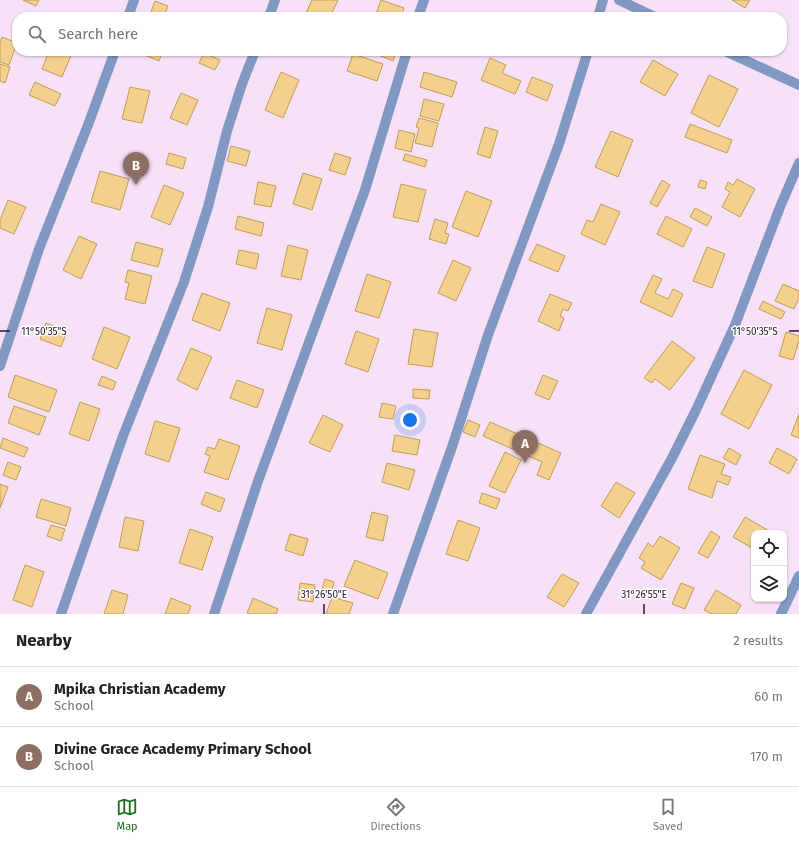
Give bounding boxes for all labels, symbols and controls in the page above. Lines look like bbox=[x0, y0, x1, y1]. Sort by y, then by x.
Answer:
search box bbox=[12, 12, 787, 56]
icon: search bbox=[26, 23, 48, 45]
text: Search here bbox=[58, 25, 138, 43]
pin: B bbox=[123, 152, 149, 185]
text: 11°50'35"S bbox=[21, 326, 67, 338]
text: 11°50'35"S bbox=[732, 326, 778, 338]
your location bbox=[400, 410, 420, 430]
pin: A bbox=[512, 430, 538, 463]
map controls bbox=[751, 530, 787, 602]
button: locate bbox=[751, 530, 787, 566]
button: layers bbox=[751, 566, 787, 602]
text: 31°26'50"E bbox=[301, 589, 347, 601]
text: 31°26'55"E bbox=[621, 589, 667, 601]
text: Nearby bbox=[16, 630, 71, 651]
text: 2 results bbox=[733, 633, 783, 648]
text: Mpika Christian Academy bbox=[54, 680, 226, 698]
text: A bbox=[25, 689, 33, 704]
text: 60 m bbox=[754, 689, 783, 704]
text: School bbox=[54, 698, 94, 713]
text: Divine Grace Academy Primary School bbox=[54, 740, 311, 758]
text: B bbox=[25, 749, 33, 764]
text: 170 m bbox=[750, 749, 783, 764]
text: School bbox=[54, 758, 94, 773]
tab: Map bbox=[116, 796, 138, 833]
tab: Directions bbox=[370, 796, 421, 833]
tab: Saved bbox=[653, 796, 683, 833]

